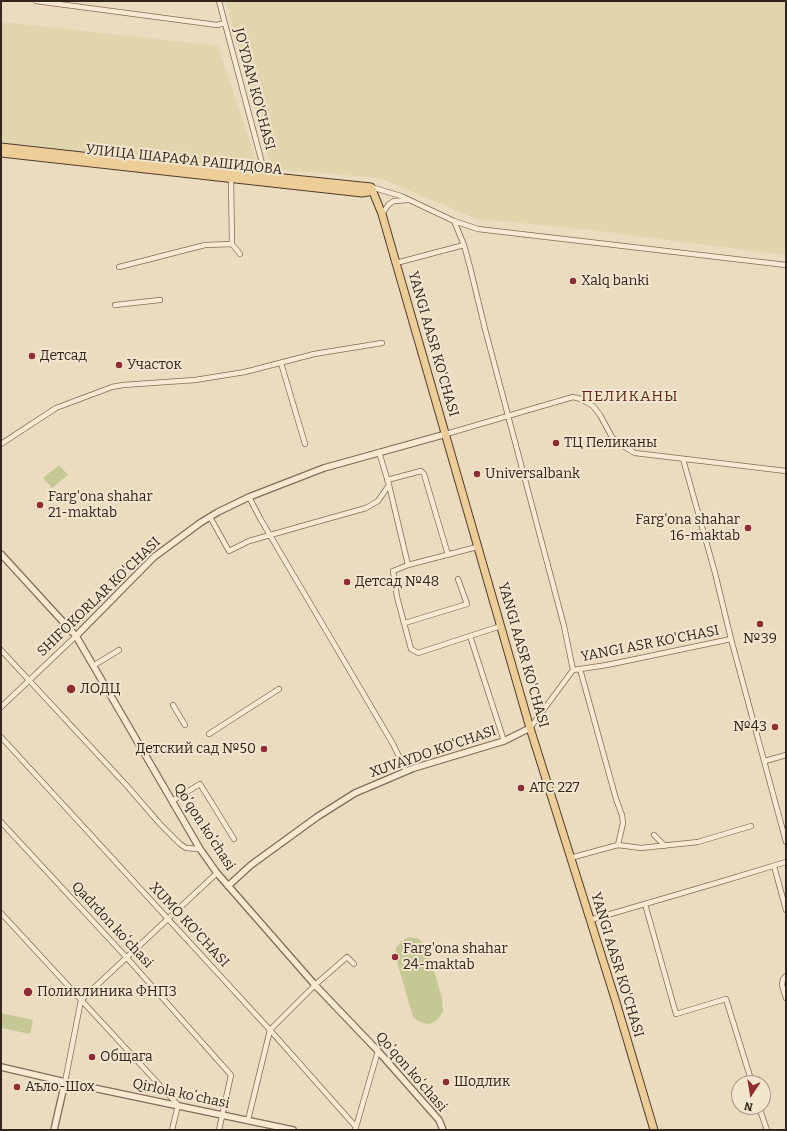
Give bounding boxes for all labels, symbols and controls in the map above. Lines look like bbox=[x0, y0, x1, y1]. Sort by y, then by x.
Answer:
street label: JO'YDAM KO'CHASI bbox=[230, 26, 278, 152]
street label: УЛИЦА ШАРАФА РАШИДОВА bbox=[85, 141, 283, 179]
street label: YANGI AASR KO'CHASI bbox=[404, 269, 462, 419]
place label: Xalq banki bbox=[581, 273, 649, 289]
marker: Xalq banki bbox=[568, 276, 578, 286]
place label: Детсад bbox=[40, 348, 87, 364]
marker: Детсад bbox=[27, 351, 37, 361]
place label: Участок bbox=[127, 357, 182, 373]
marker: Участок bbox=[114, 360, 124, 370]
district label: ПЕЛИКАНЫ bbox=[581, 388, 679, 406]
place label: ТЦ Пеликаны bbox=[564, 435, 657, 451]
marker: ТЦ Пеликаны bbox=[551, 438, 561, 448]
place label: Universalbank bbox=[485, 466, 580, 482]
marker: Universalbank bbox=[472, 469, 482, 479]
place label: Farg'ona shahar 21-maktab bbox=[48, 489, 153, 522]
marker: Farg'ona shahar 21-maktab bbox=[35, 500, 45, 510]
place label: Farg'ona shahar 16-maktab bbox=[635, 512, 740, 544]
marker: Farg'ona shahar 16-maktab bbox=[743, 523, 753, 533]
street label: SHIFOKORLAR KO'CHASI bbox=[34, 534, 164, 660]
place label: Детсад №48 bbox=[355, 574, 439, 590]
marker: Детсад №48 bbox=[342, 577, 352, 587]
street label: YANGI AASR KO'CHASI bbox=[494, 580, 552, 730]
marker: №39 bbox=[755, 619, 765, 629]
street label: YANGI ASR KO'CHASI bbox=[579, 622, 721, 666]
place label: №39 bbox=[743, 631, 777, 647]
place label: ЛОДЦ bbox=[80, 681, 120, 697]
marker: ЛОДЦ bbox=[65, 683, 77, 695]
place label: №43 bbox=[733, 719, 767, 735]
street label: XUVAYDO KO'CHASI bbox=[367, 722, 499, 782]
marker: №43 bbox=[770, 722, 780, 732]
place label: Детский сад №50 bbox=[136, 741, 256, 757]
marker: Детский сад №50 bbox=[259, 744, 269, 754]
street label: Qoʻqon koʻchasi bbox=[170, 780, 238, 874]
place label: АТС 227 bbox=[529, 780, 580, 796]
marker: АТС 227 bbox=[516, 783, 526, 793]
street label: Qadrdon koʻchasi bbox=[68, 878, 156, 972]
street label: XUMO KO'CHASI bbox=[145, 879, 233, 971]
street label: YANGI AASR KO'CHASI bbox=[587, 890, 647, 1040]
place label: Farg'ona shahar 24-maktab bbox=[403, 941, 508, 974]
marker: Farg'ona shahar 24-maktab bbox=[390, 952, 400, 962]
place label: Поликлиника ФНПЗ bbox=[37, 984, 177, 1000]
marker: Поликлиника ФНПЗ bbox=[22, 986, 34, 998]
street label: Qoʻqon koʻchasi bbox=[372, 1029, 450, 1115]
place label: Общага bbox=[100, 1049, 153, 1065]
marker: Общага bbox=[87, 1052, 97, 1062]
place label: Шодлик bbox=[454, 1074, 510, 1090]
north arrow bbox=[731, 1075, 771, 1115]
street label: Qirlola koʻchasi bbox=[131, 1076, 231, 1112]
marker: Шодлик bbox=[441, 1077, 451, 1087]
place label: Аъло-Шох bbox=[25, 1079, 95, 1095]
marker: Аъло-Шох bbox=[12, 1082, 22, 1092]
text: N bbox=[743, 1099, 754, 1113]

